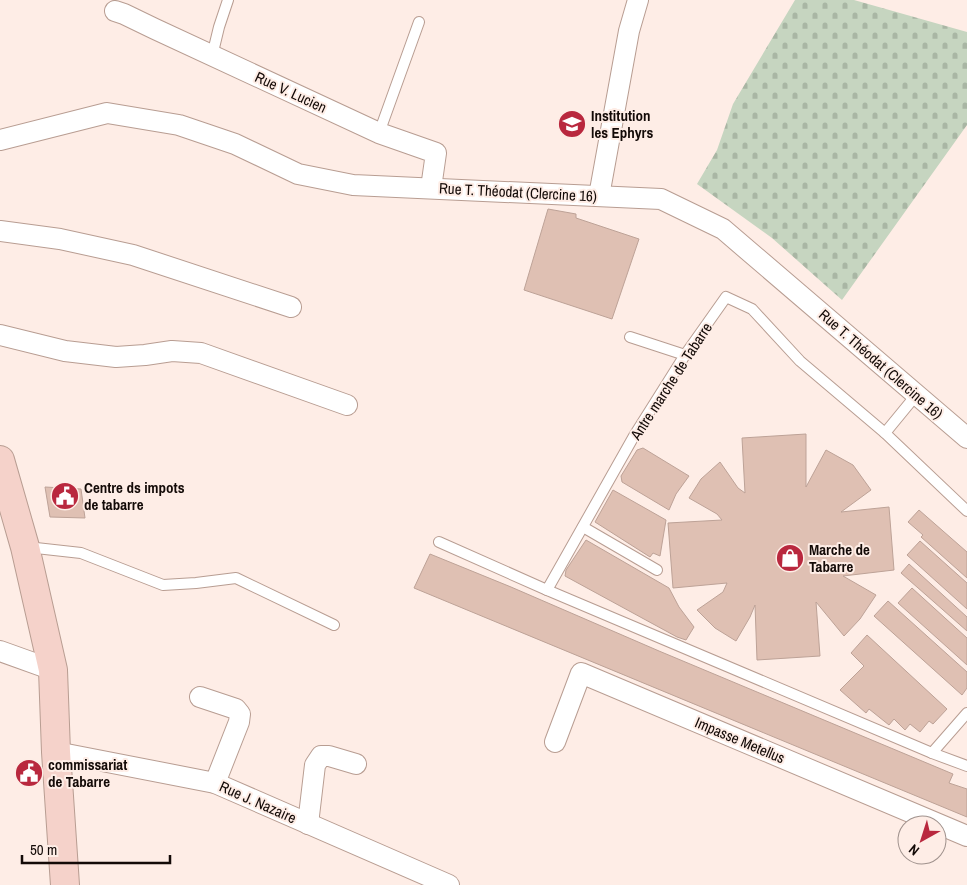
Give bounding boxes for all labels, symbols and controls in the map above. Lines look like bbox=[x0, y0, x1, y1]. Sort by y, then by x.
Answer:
street label: Rue V. Lucien bbox=[252, 66, 330, 118]
place label: Institution les Ephyrs bbox=[591, 105, 653, 143]
school or university icon: Institution les Ephyrs bbox=[557, 109, 587, 139]
street label: Rue T. Théodat (Clercine 16) bbox=[438, 177, 598, 207]
street label: Rue T. Théodat (Clercine 16) bbox=[814, 304, 948, 424]
street label: Antre marche de Tabarre bbox=[625, 318, 717, 445]
place label: Centre ds impots de tabarre bbox=[84, 477, 185, 515]
public building icon: Centre ds impots de tabarre bbox=[50, 481, 80, 511]
place label: Marche de Tabarre bbox=[809, 539, 870, 577]
shop icon: Marche de Tabarre bbox=[775, 543, 805, 573]
street label: Impasse Metellus bbox=[692, 712, 788, 768]
place label: commissariat de Tabarre bbox=[48, 754, 127, 792]
public building icon: commissariat de Tabarre bbox=[14, 758, 44, 788]
street label: Rue J. Nazaire bbox=[216, 776, 300, 828]
north arrow bbox=[897, 815, 947, 865]
scale bar bbox=[22, 832, 170, 864]
text: 50 m bbox=[30, 839, 57, 860]
text: N bbox=[905, 840, 923, 860]

